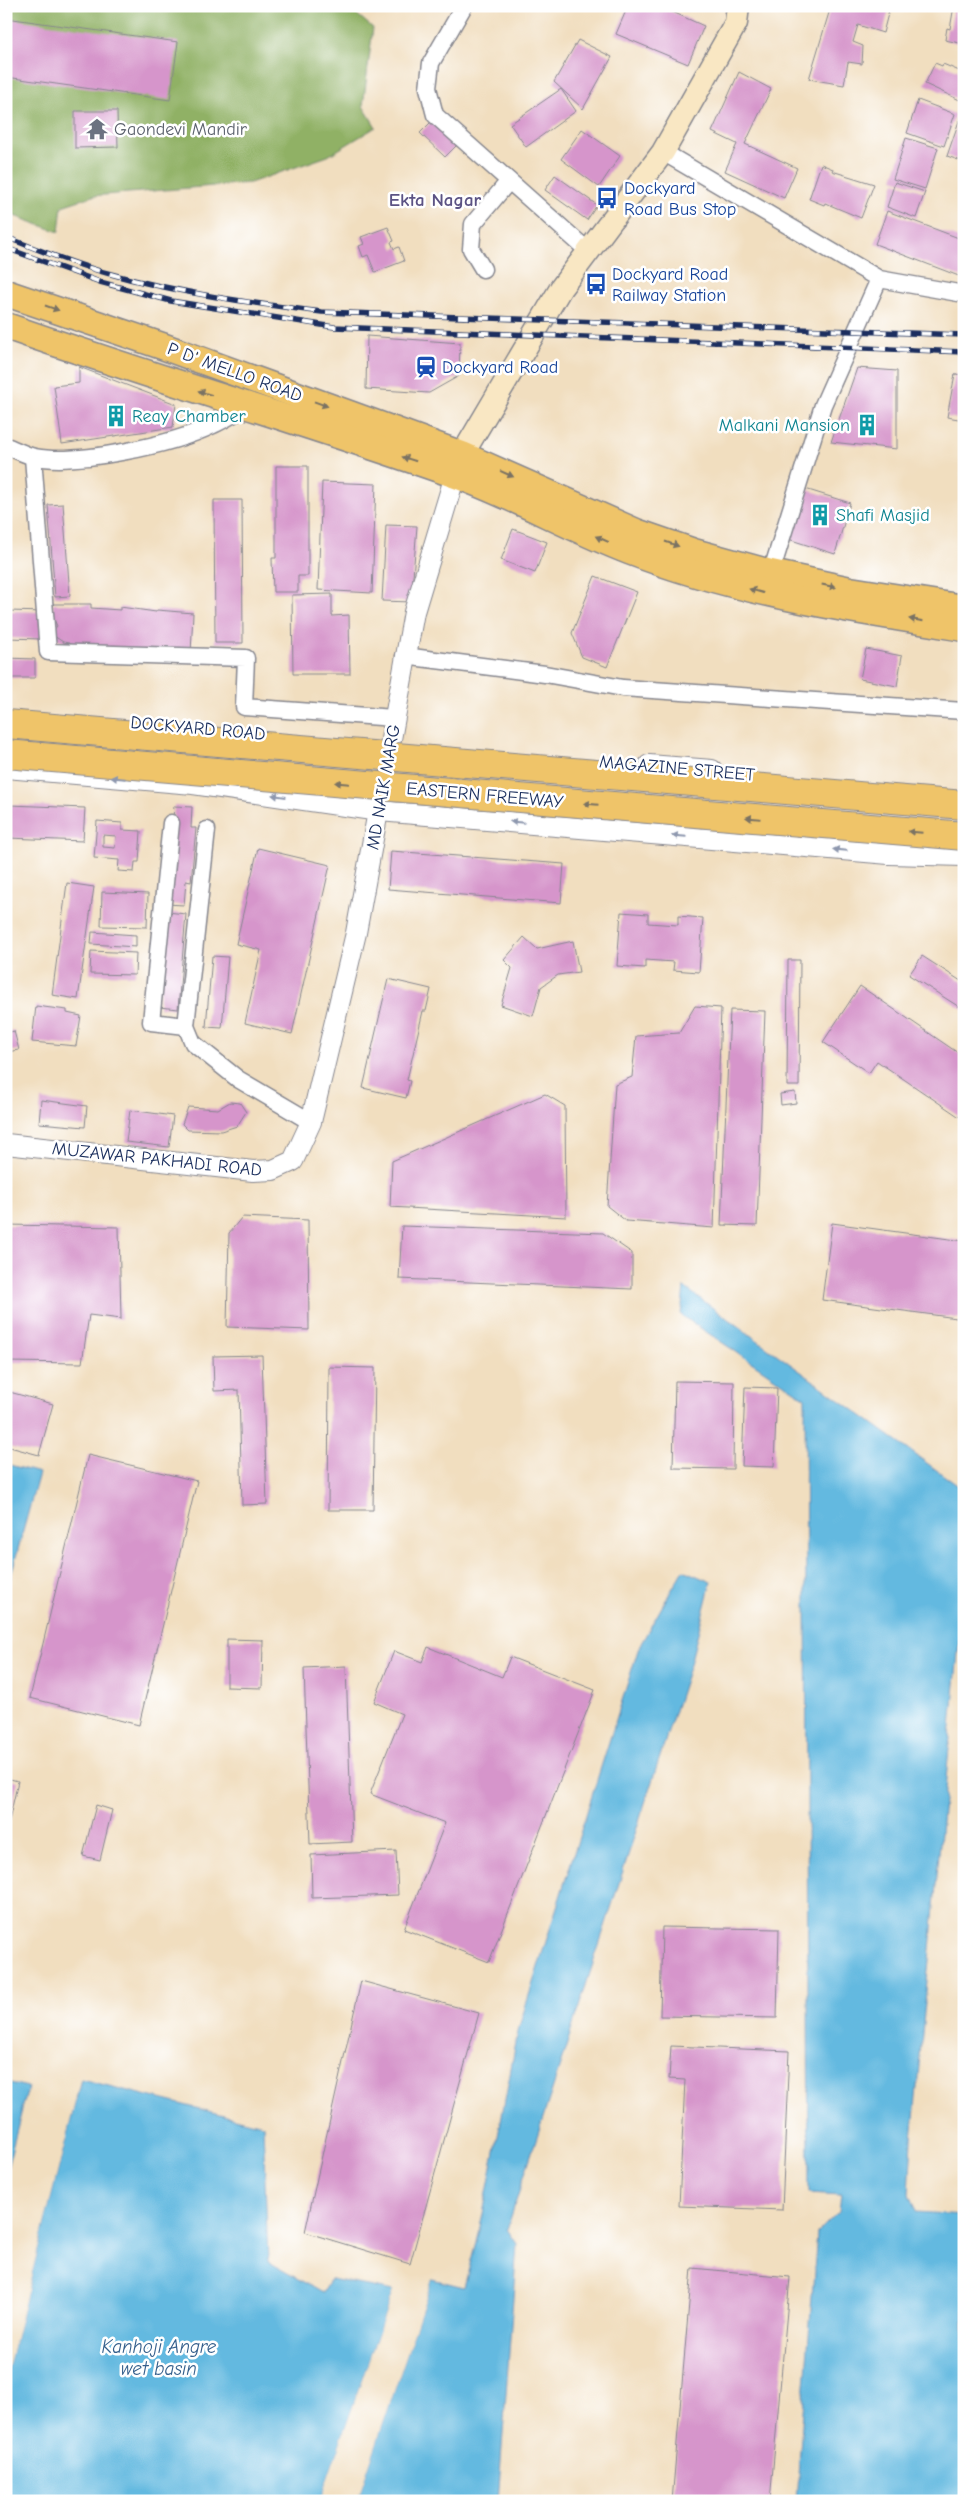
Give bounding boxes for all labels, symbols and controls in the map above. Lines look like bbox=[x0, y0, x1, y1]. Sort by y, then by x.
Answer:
temple icon: Gaondevi Mandir bbox=[84, 116, 110, 142]
place label: Gaondevi Mandir bbox=[114, 119, 248, 140]
place label: Dockyard Road Bus Stop bbox=[624, 178, 736, 220]
bus stop icon: Dockyard Road Bus Stop bbox=[594, 185, 620, 211]
district label: Ekta Nagar bbox=[389, 189, 482, 211]
place label: Dockyard Road Railway Station bbox=[612, 264, 728, 306]
bus stop icon: Dockyard Road Railway Station bbox=[583, 271, 609, 297]
one-way arrow bbox=[45, 305, 60, 313]
street label: P D' MELLO ROAD bbox=[165, 338, 305, 407]
station icon: Dockyard Road bbox=[413, 354, 439, 380]
place label: Dockyard Road bbox=[442, 357, 558, 378]
one-way arrow bbox=[197, 389, 212, 396]
one-way arrow bbox=[314, 400, 329, 408]
building icon: Reay Chamber bbox=[103, 403, 129, 429]
place label: Reay Chamber bbox=[132, 406, 246, 427]
building icon: Malkani Mansion bbox=[854, 412, 880, 438]
place label: Malkani Mansion bbox=[719, 415, 850, 436]
one-way arrow bbox=[402, 455, 417, 463]
one-way arrow bbox=[500, 471, 514, 479]
building icon: Shafi Masjid bbox=[807, 502, 833, 528]
place label: Shafi Masjid bbox=[836, 505, 930, 526]
one-way arrow bbox=[595, 535, 609, 543]
one-way arrow bbox=[665, 541, 680, 548]
one-way arrow bbox=[822, 582, 837, 590]
one-way arrow bbox=[748, 586, 763, 594]
one-way arrow bbox=[907, 616, 923, 624]
street label: DOCKYARD ROAD bbox=[129, 712, 266, 745]
street label: MD NAIK MARG bbox=[362, 723, 405, 851]
street label: MAGAZINE STREET bbox=[598, 751, 756, 786]
one-way arrow bbox=[110, 773, 126, 781]
one-way arrow bbox=[334, 778, 350, 786]
street label: EASTERN FREEWAY bbox=[406, 778, 565, 813]
one-way arrow bbox=[271, 792, 287, 800]
one-way arrow bbox=[583, 800, 599, 808]
one-way arrow bbox=[745, 814, 761, 822]
one-way arrow bbox=[508, 818, 524, 826]
one-way arrow bbox=[907, 828, 923, 836]
one-way arrow bbox=[670, 832, 686, 840]
one-way arrow bbox=[832, 846, 848, 854]
street label: MUZAWAR PAKHADI ROAD bbox=[51, 1138, 263, 1181]
water label: Kanhoji Angre wet basin bbox=[102, 2336, 217, 2380]

